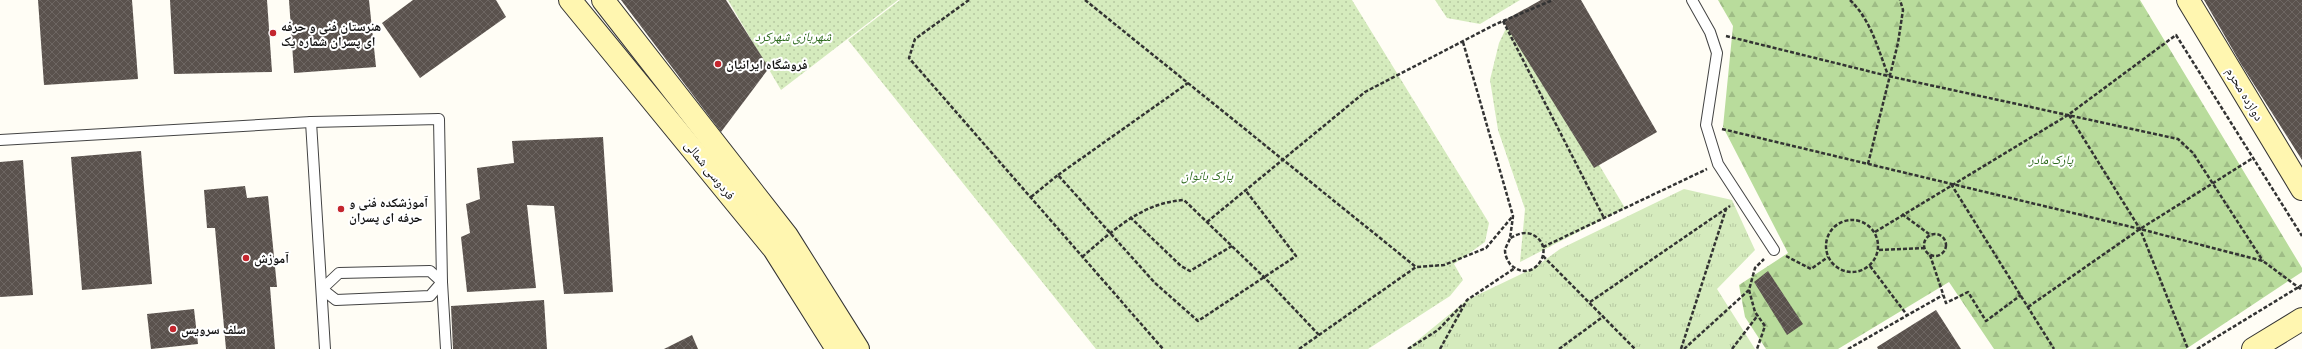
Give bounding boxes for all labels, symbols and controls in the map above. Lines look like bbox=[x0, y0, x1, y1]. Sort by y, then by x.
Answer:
place label: هنرستان فنی و حرفه ای پسران شماره یک bbox=[281, 18, 382, 50]
marker: هنرستان فنی و حرفه ای پسران شماره یک bbox=[268, 28, 278, 38]
park label: شهربازی شهرکرد bbox=[755, 28, 832, 45]
place label: فروشگاه ایرانیان bbox=[726, 56, 808, 73]
marker: فروشگاه ایرانیان bbox=[713, 59, 723, 69]
street label: دوازده محرم bbox=[2222, 64, 2268, 124]
street label: فردوسی شمالی bbox=[681, 137, 739, 203]
park label: پارک مادر bbox=[2028, 151, 2074, 168]
park label: پارک بانوان bbox=[1181, 167, 1234, 184]
place label: آموزشکده فنی و حرفه ای پسران bbox=[349, 194, 428, 226]
marker: آموزشکده فنی و حرفه ای پسران bbox=[336, 204, 346, 214]
place label: آموزش bbox=[254, 250, 289, 267]
marker: آموزش bbox=[241, 253, 251, 263]
place label: سلف سرویس bbox=[181, 321, 246, 338]
marker: سلف سرویس bbox=[168, 324, 178, 334]

